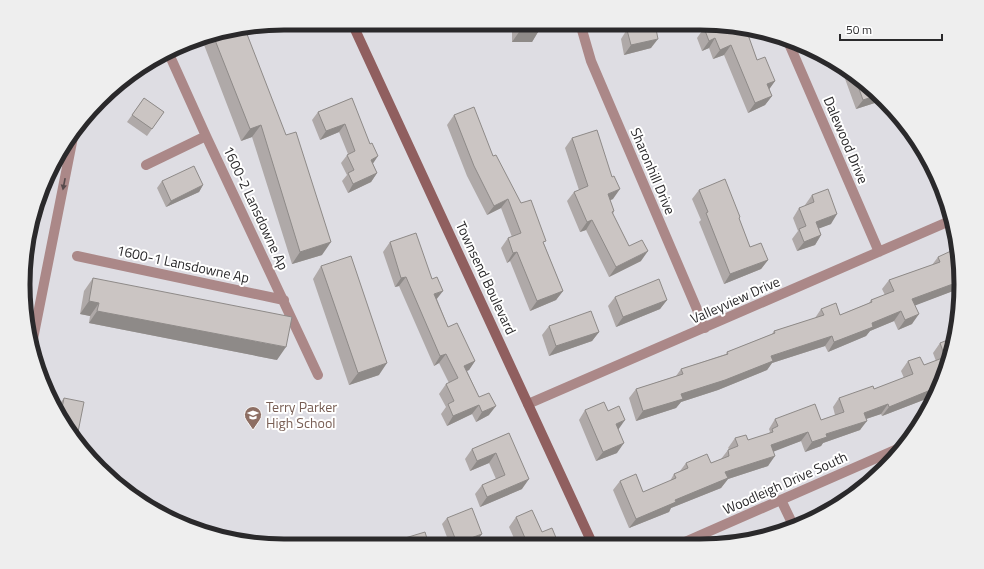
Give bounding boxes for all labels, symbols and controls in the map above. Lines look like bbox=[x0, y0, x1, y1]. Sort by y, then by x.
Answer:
scale bar bbox=[840, 16, 942, 42]
text: 50 m bbox=[846, 20, 872, 39]
street label: Dalewood Drive bbox=[819, 93, 874, 187]
street label: Sharonhill Drive bbox=[626, 124, 681, 217]
street label: 1600-2 Lansdowne Ap bbox=[218, 142, 294, 273]
one-way arrow bbox=[60, 178, 66, 190]
street label: Townsend Boulevard bbox=[451, 218, 522, 338]
street label: 1600-1 Lansdowne Ap bbox=[115, 239, 251, 288]
street label: Valleyview Drive bbox=[687, 270, 783, 329]
place label: Terry Parker High School bbox=[266, 396, 337, 433]
school or university icon: Terry Parker High School bbox=[243, 405, 263, 430]
street label: Woodleigh Drive South bbox=[719, 446, 850, 519]

